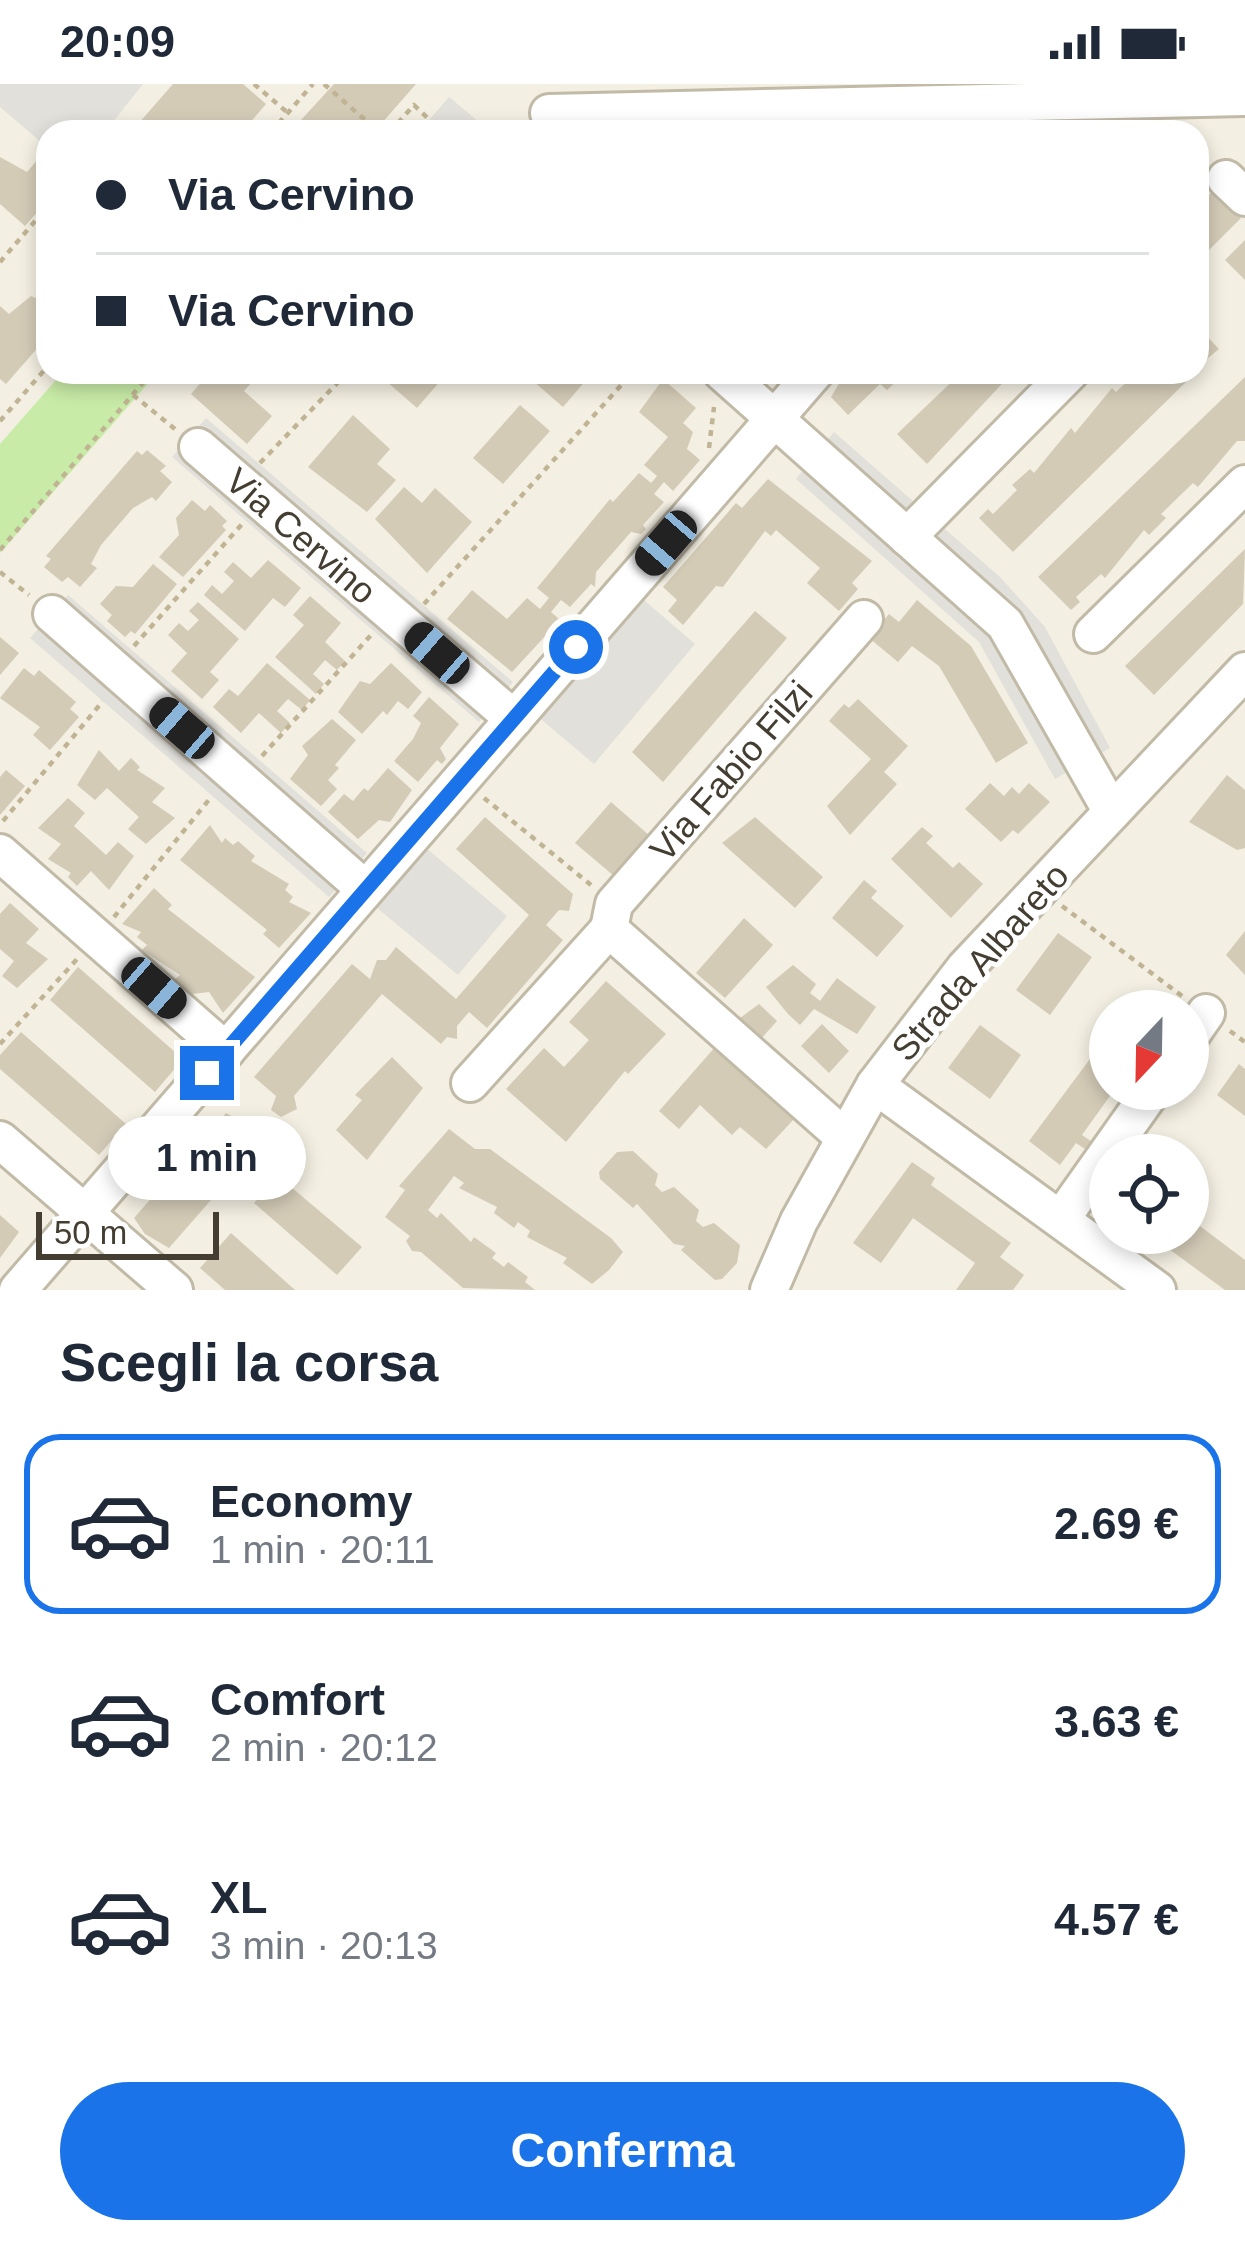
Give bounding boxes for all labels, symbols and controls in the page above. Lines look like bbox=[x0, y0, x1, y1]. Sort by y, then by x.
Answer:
text: 20:09 bbox=[60, 16, 175, 67]
text: Via Cervino bbox=[168, 169, 415, 220]
text: Via Cervino bbox=[168, 285, 415, 336]
street label: Via Cervino bbox=[218, 460, 384, 612]
car bbox=[629, 504, 703, 582]
car bbox=[398, 616, 476, 690]
route start bbox=[549, 620, 603, 674]
street label: Via Fabio Filzi bbox=[642, 672, 820, 870]
car bbox=[143, 691, 221, 765]
street label: Strada Albareto bbox=[883, 855, 1077, 1069]
car bbox=[115, 951, 193, 1025]
north arrow bbox=[1089, 990, 1209, 1110]
map controls bbox=[1089, 990, 1209, 1254]
route end bbox=[180, 1046, 234, 1100]
callout: 1 min bbox=[108, 1115, 306, 1199]
button: locate bbox=[1089, 1134, 1209, 1254]
text: 1 min bbox=[156, 1136, 258, 1179]
scale bar bbox=[36, 1206, 219, 1259]
text: 50 m bbox=[54, 1214, 127, 1251]
text: Scegli la corsa bbox=[60, 1332, 438, 1392]
icon: car bbox=[66, 1470, 174, 1578]
text: Economy bbox=[210, 1476, 413, 1527]
text: 2.69 € bbox=[1054, 1498, 1179, 1549]
text: 1 min · 20:11 bbox=[210, 1528, 435, 1571]
icon: car bbox=[66, 1668, 174, 1776]
text: Comfort bbox=[210, 1674, 385, 1725]
text: 3.63 € bbox=[1054, 1696, 1179, 1747]
text: 2 min · 20:12 bbox=[210, 1726, 438, 1769]
icon: car bbox=[66, 1866, 174, 1974]
text: XL bbox=[210, 1872, 268, 1923]
text: 4.57 € bbox=[1054, 1894, 1179, 1945]
text: 3 min · 20:13 bbox=[210, 1924, 438, 1967]
button: Conferma bbox=[60, 2082, 1185, 2220]

